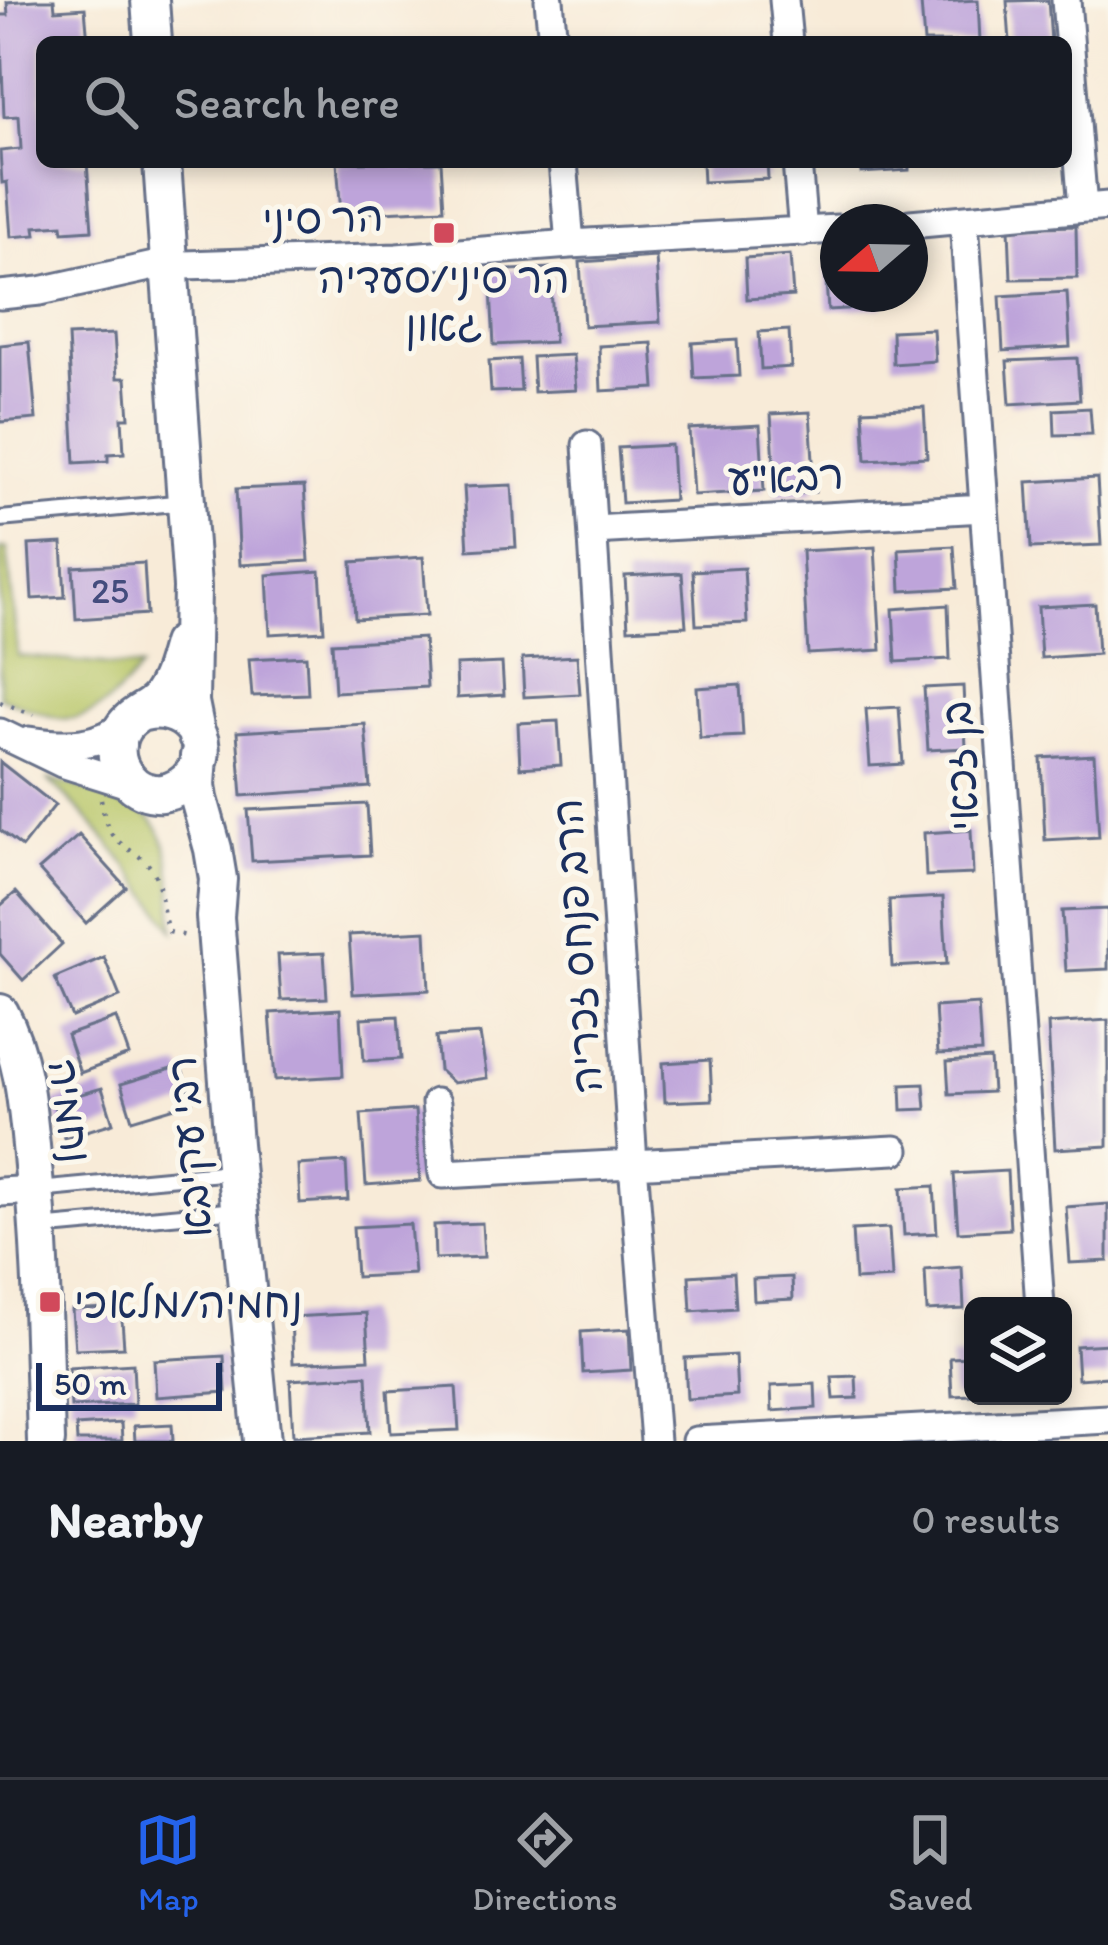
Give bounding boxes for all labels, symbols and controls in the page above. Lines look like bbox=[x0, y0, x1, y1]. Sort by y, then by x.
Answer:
search box bbox=[36, 36, 1072, 168]
icon: search bbox=[78, 69, 144, 135]
text: Search here bbox=[174, 75, 400, 129]
street label: הר סיני bbox=[261, 190, 385, 246]
north arrow bbox=[820, 204, 928, 312]
marker: הר סיני/סעדיה גאון bbox=[431, 220, 457, 246]
place label: הר סיני/סעדיה גאון bbox=[318, 252, 570, 352]
street label: רבא"ע bbox=[727, 449, 845, 505]
house number: 25 bbox=[91, 569, 129, 612]
street label: בן זכאי bbox=[930, 699, 990, 833]
street label: הרב פנחס זכריה bbox=[541, 797, 613, 1095]
street label: רבי עקיבא bbox=[156, 1054, 223, 1240]
street label: נחמיה bbox=[37, 1056, 103, 1166]
place label: נחמיה/מלאכי bbox=[74, 1277, 303, 1328]
marker: נחמיה/מלאכי bbox=[37, 1289, 63, 1315]
map controls bbox=[964, 1297, 1072, 1405]
button: layers bbox=[964, 1297, 1072, 1405]
scale bar bbox=[36, 1357, 222, 1410]
text: 50 m bbox=[54, 1364, 127, 1403]
text: Nearby bbox=[48, 1489, 203, 1550]
text: 0 results bbox=[911, 1496, 1060, 1543]
tab: Map bbox=[135, 1807, 201, 1918]
tab: Directions bbox=[472, 1807, 617, 1918]
tab: Saved bbox=[888, 1807, 973, 1918]

